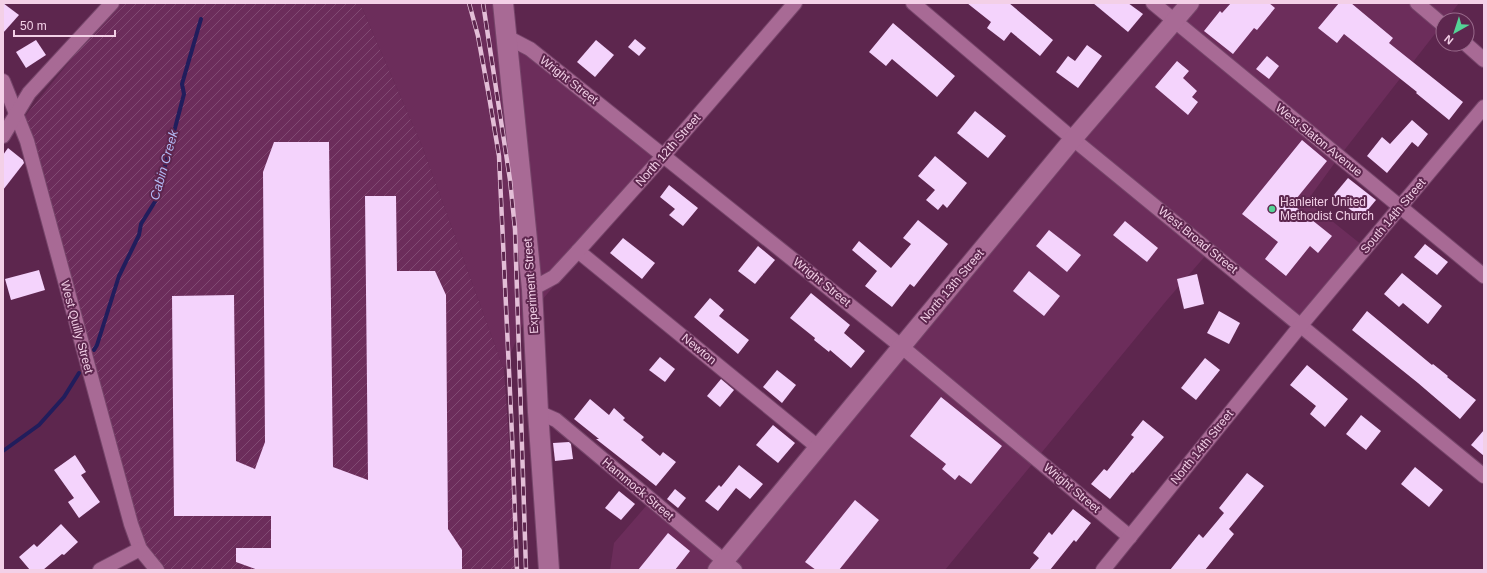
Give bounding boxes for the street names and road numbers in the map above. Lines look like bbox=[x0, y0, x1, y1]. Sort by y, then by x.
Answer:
street label: Wright Street bbox=[537, 53, 601, 107]
street label: West Slaton Avenue bbox=[1273, 101, 1365, 180]
street label: North 12th Street bbox=[633, 110, 704, 189]
street label: South 14th Street bbox=[1358, 175, 1429, 256]
street label: West Broad Street bbox=[1156, 204, 1241, 277]
street label: Experiment Street bbox=[521, 237, 541, 334]
street label: North 13th Street bbox=[917, 246, 987, 326]
street label: Wright Street bbox=[790, 255, 854, 310]
street label: West Quilly Street bbox=[58, 279, 96, 376]
street label: Newton bbox=[679, 331, 719, 367]
street label: North 14th Street bbox=[1168, 407, 1237, 487]
street label: Hammock Street bbox=[599, 455, 677, 524]
street label: Wright Street bbox=[1041, 460, 1104, 516]

